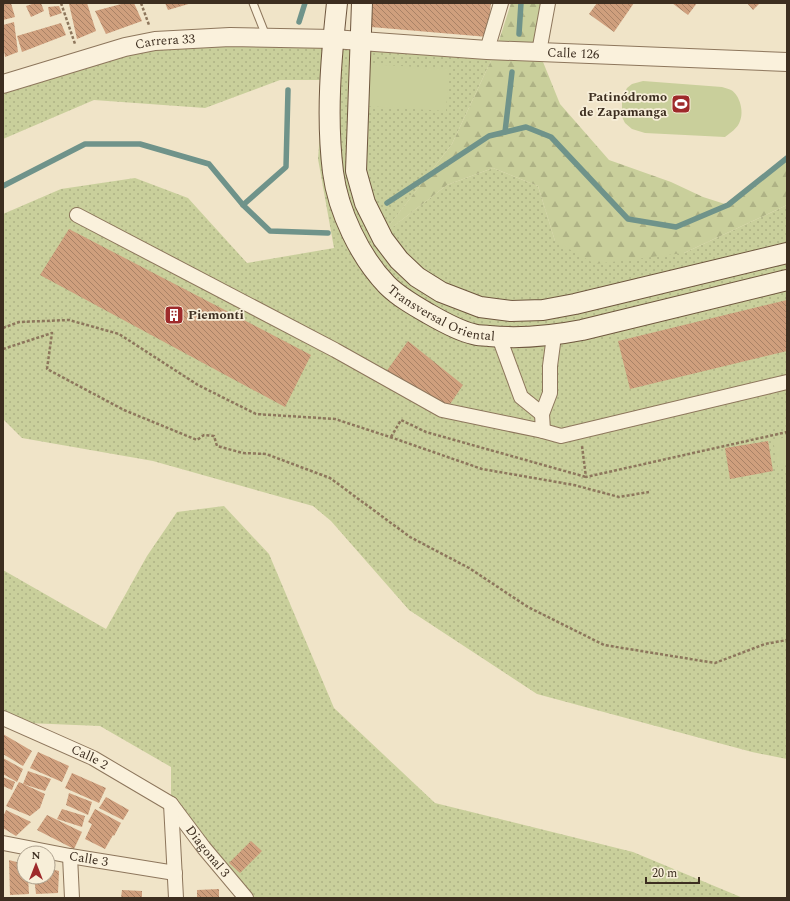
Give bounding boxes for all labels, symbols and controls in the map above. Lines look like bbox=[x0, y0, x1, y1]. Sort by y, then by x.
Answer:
street label: Carrera 33 bbox=[133, 29, 196, 55]
street label: Calle 126 bbox=[547, 42, 600, 65]
place label: Patinódromo de Zapamanga bbox=[579, 87, 667, 122]
sports icon: Patinódromo de Zapamanga bbox=[670, 93, 692, 115]
street label: Transversal Oriental bbox=[383, 280, 496, 346]
building icon: Piemonti bbox=[163, 304, 185, 326]
place label: Piemonti bbox=[188, 305, 244, 325]
street label: Calle 2 bbox=[68, 739, 112, 775]
street label: Diagonal 3 bbox=[180, 821, 235, 882]
north arrow bbox=[16, 845, 56, 885]
street label: Calle 3 bbox=[67, 846, 110, 872]
text: N bbox=[32, 847, 41, 864]
scale bar bbox=[646, 859, 699, 885]
text: 20 m bbox=[652, 864, 677, 883]

